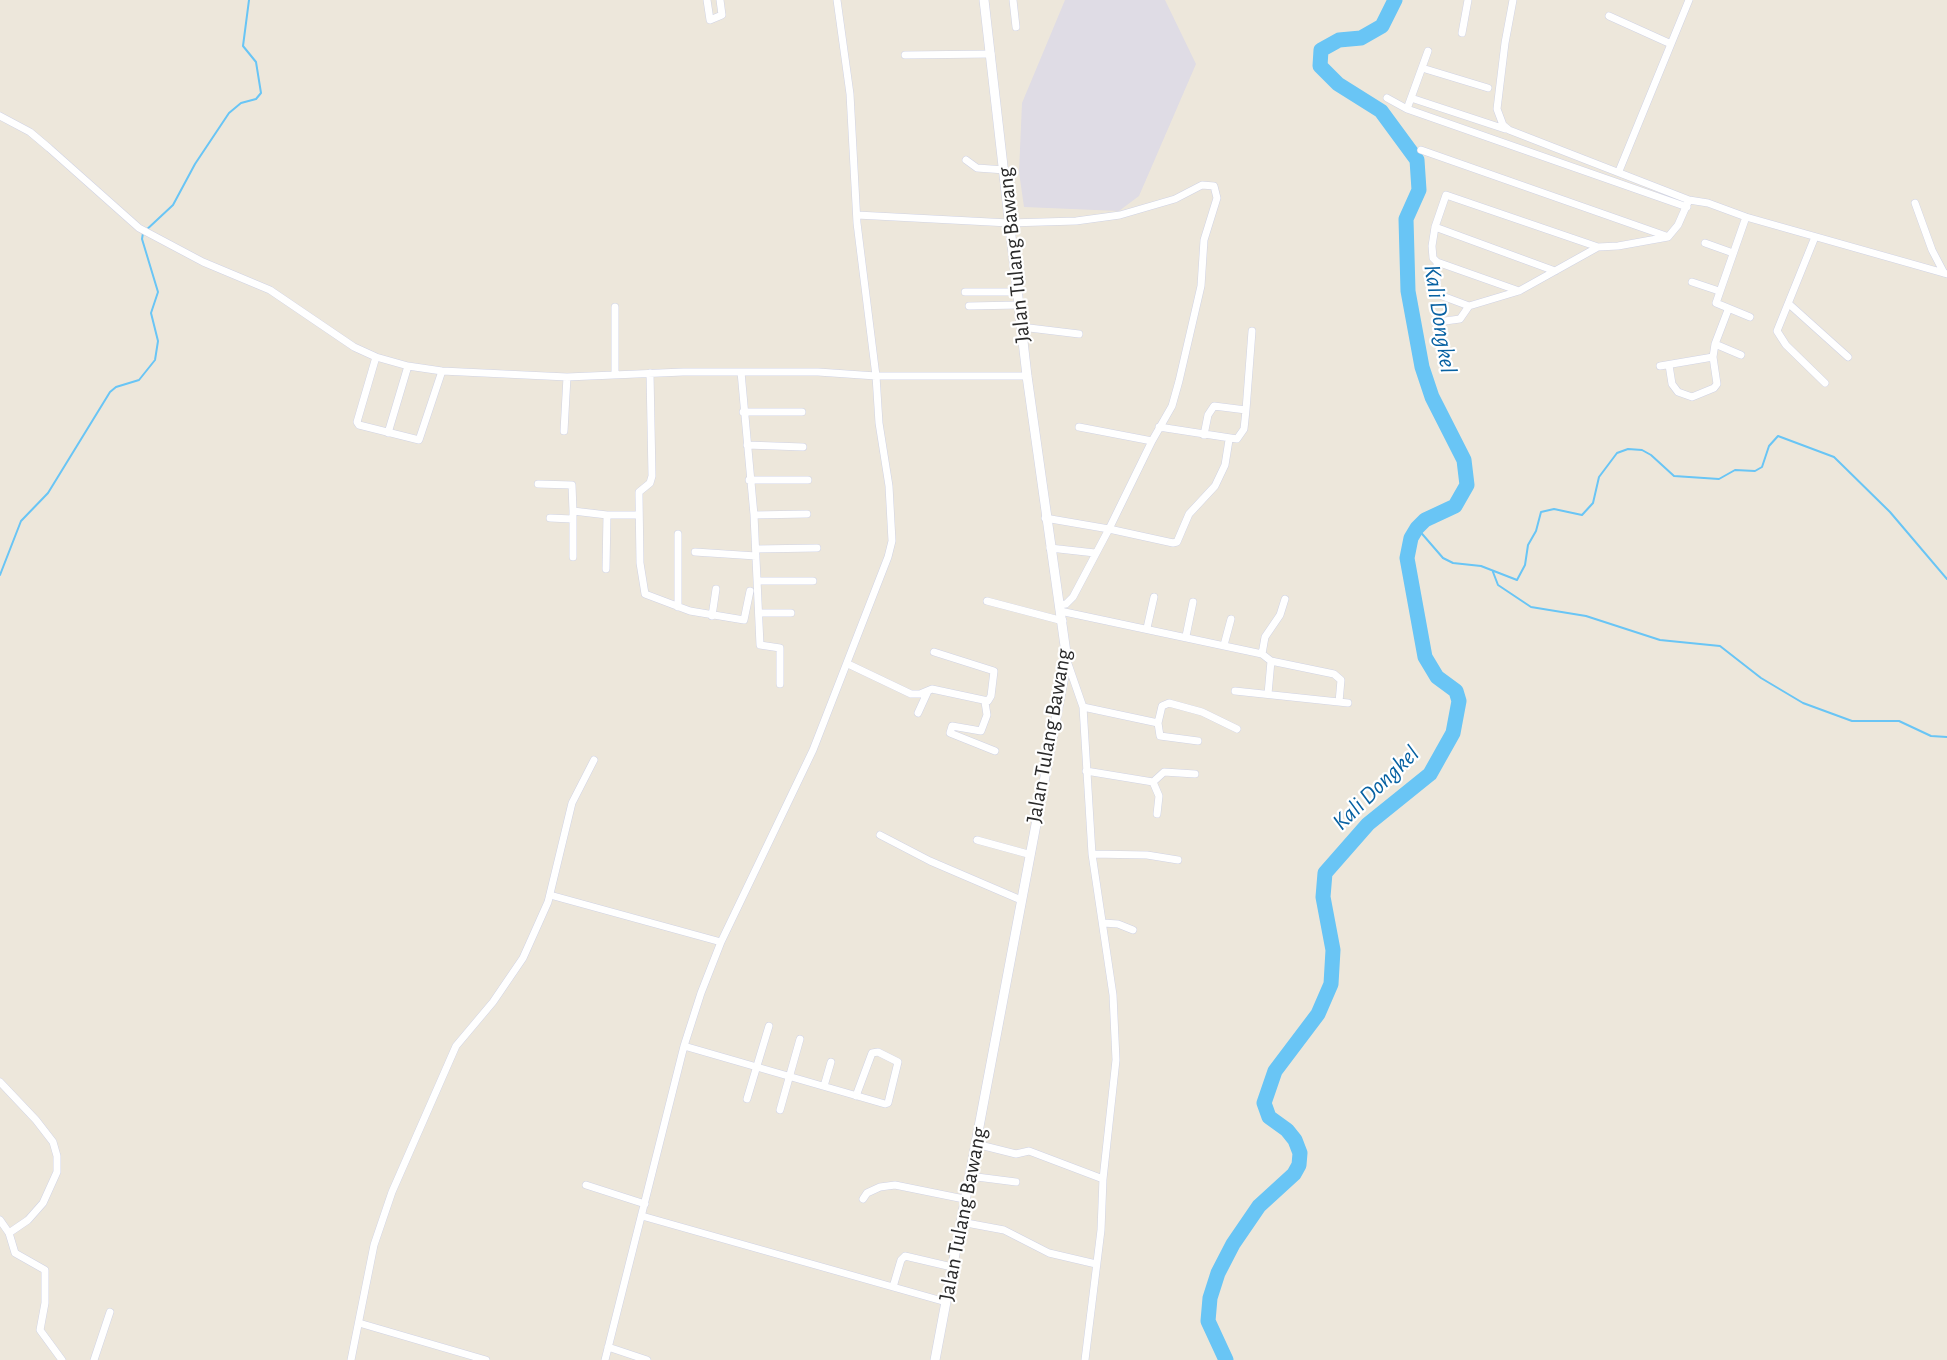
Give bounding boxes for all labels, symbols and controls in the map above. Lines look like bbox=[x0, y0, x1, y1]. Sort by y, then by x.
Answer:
street label: Jalan Tulang Bawang bbox=[992, 166, 1036, 344]
water label: Kali Dongkel bbox=[1417, 263, 1463, 375]
street label: Jalan Tulang Bawang bbox=[1021, 647, 1077, 825]
water label: Kali Dongkel bbox=[1327, 740, 1425, 836]
street label: Jalan Tulang Bawang bbox=[933, 1125, 993, 1303]

